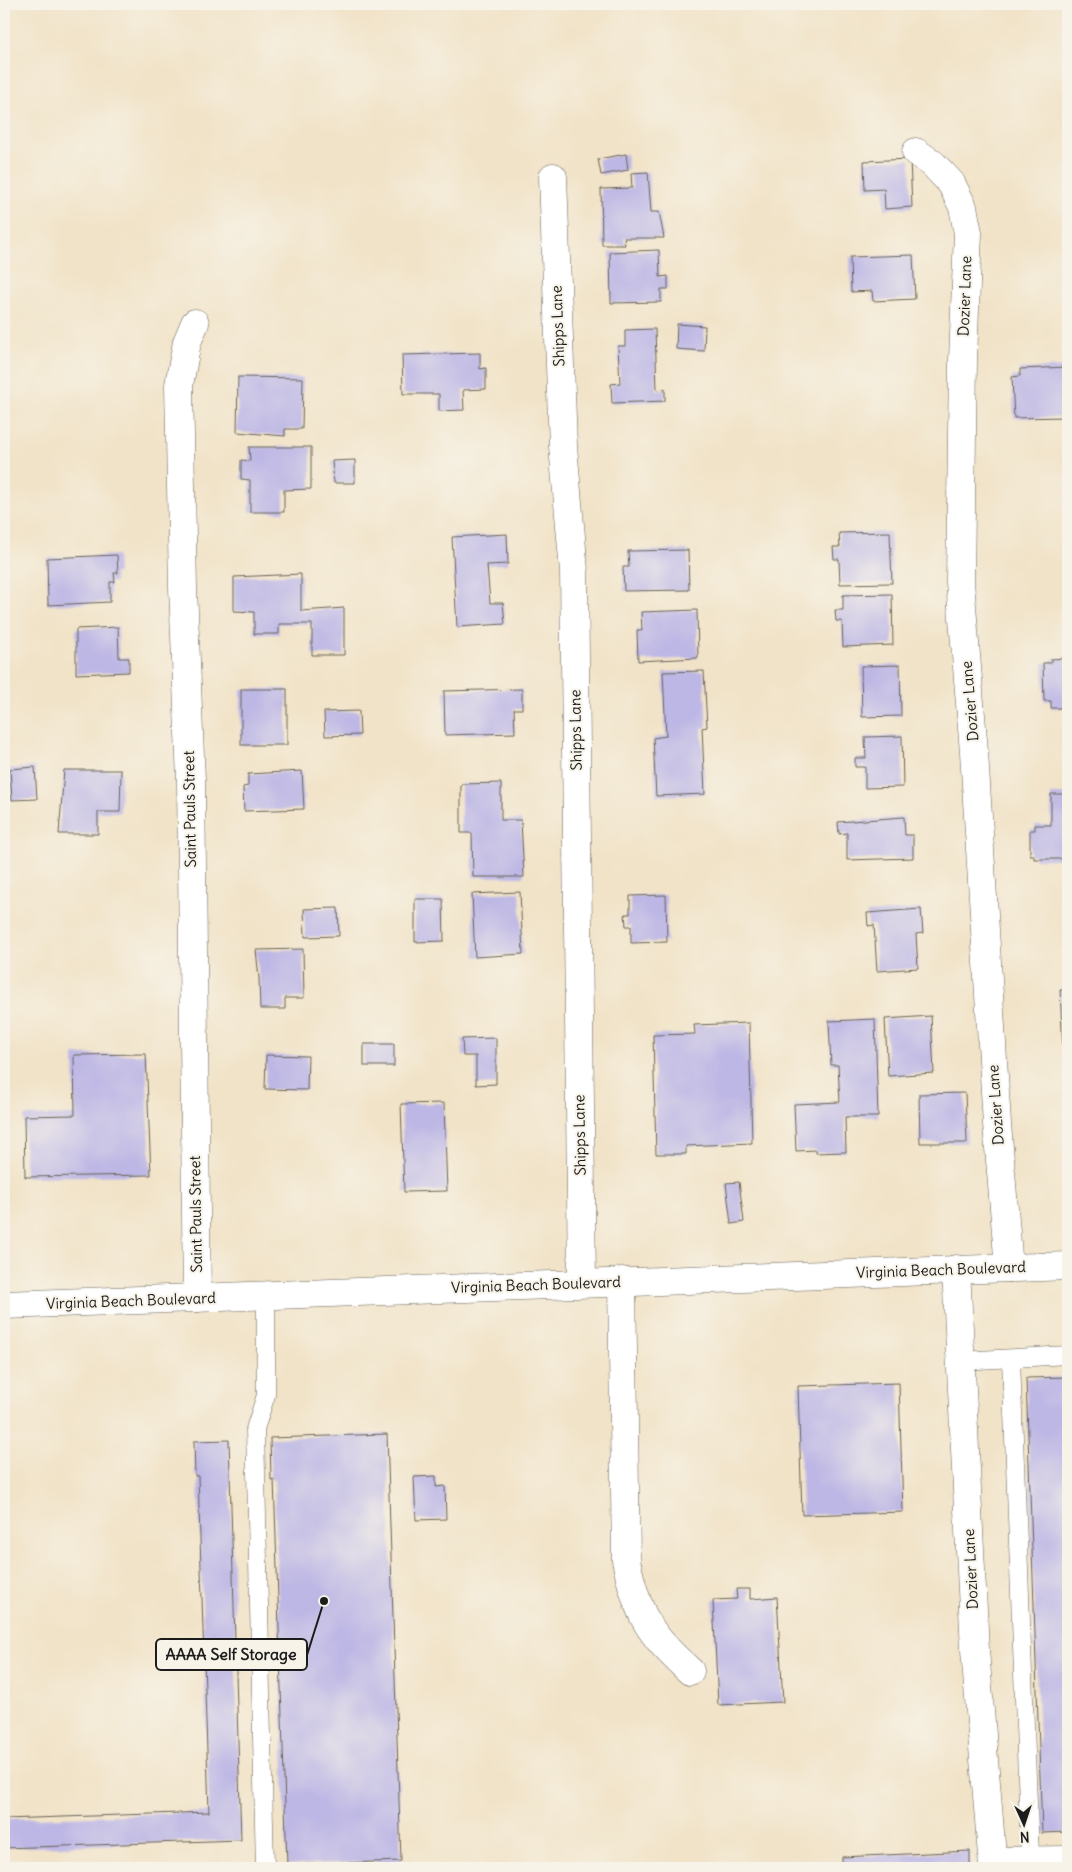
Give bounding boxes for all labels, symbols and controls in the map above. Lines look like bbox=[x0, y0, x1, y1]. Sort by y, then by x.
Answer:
street label: Dozier Lane bbox=[954, 255, 975, 337]
street label: Shipps Lane bbox=[547, 285, 568, 367]
street label: Dozier Lane bbox=[957, 660, 982, 742]
street label: Shipps Lane bbox=[565, 689, 586, 771]
street label: Saint Pauls Street bbox=[179, 750, 200, 868]
street label: Dozier Lane bbox=[983, 1064, 1008, 1146]
street label: Shipps Lane bbox=[569, 1094, 590, 1176]
street label: Saint Pauls Street bbox=[185, 1155, 206, 1273]
street label: Virginia Beach Boulevard bbox=[856, 1257, 1026, 1282]
street label: Virginia Beach Boulevard bbox=[451, 1272, 621, 1297]
street label: Virginia Beach Boulevard bbox=[46, 1288, 216, 1313]
street label: Dozier Lane bbox=[959, 1528, 982, 1610]
callout: AAAA Self Storage bbox=[156, 1639, 307, 1670]
text: AAAA Self Storage bbox=[165, 1644, 297, 1665]
north arrow bbox=[1000, 1800, 1050, 1850]
text: N bbox=[1019, 1828, 1030, 1846]

